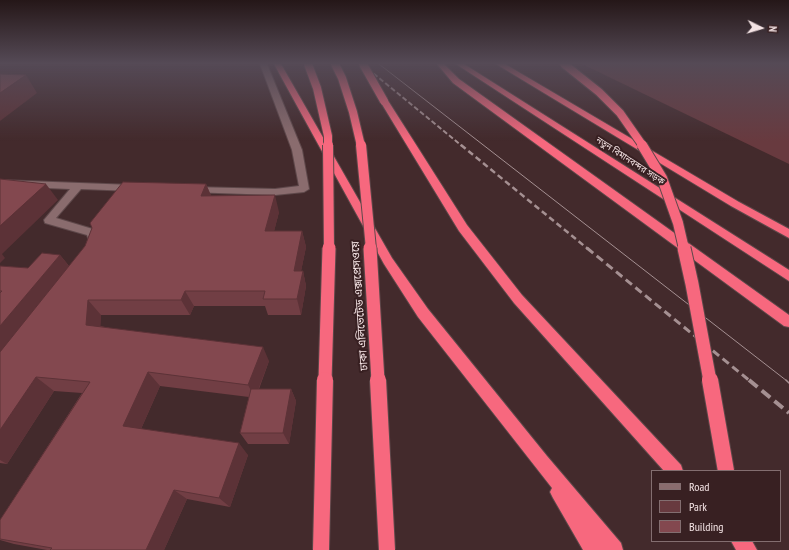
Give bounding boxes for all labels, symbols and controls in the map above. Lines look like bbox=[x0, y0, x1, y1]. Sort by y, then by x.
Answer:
north arrow bbox=[741, 8, 781, 48]
text: N bbox=[766, 25, 780, 33]
street label: নতুন বিমানবন্দর সড়ক bbox=[594, 135, 666, 187]
street label: ঢাকা এলিভেটেড এক্সপ্রেসওয়ে bbox=[349, 241, 371, 371]
legend bbox=[651, 470, 781, 542]
text: Road bbox=[689, 479, 709, 494]
text: Park bbox=[689, 499, 707, 514]
text: Building bbox=[689, 519, 724, 534]

